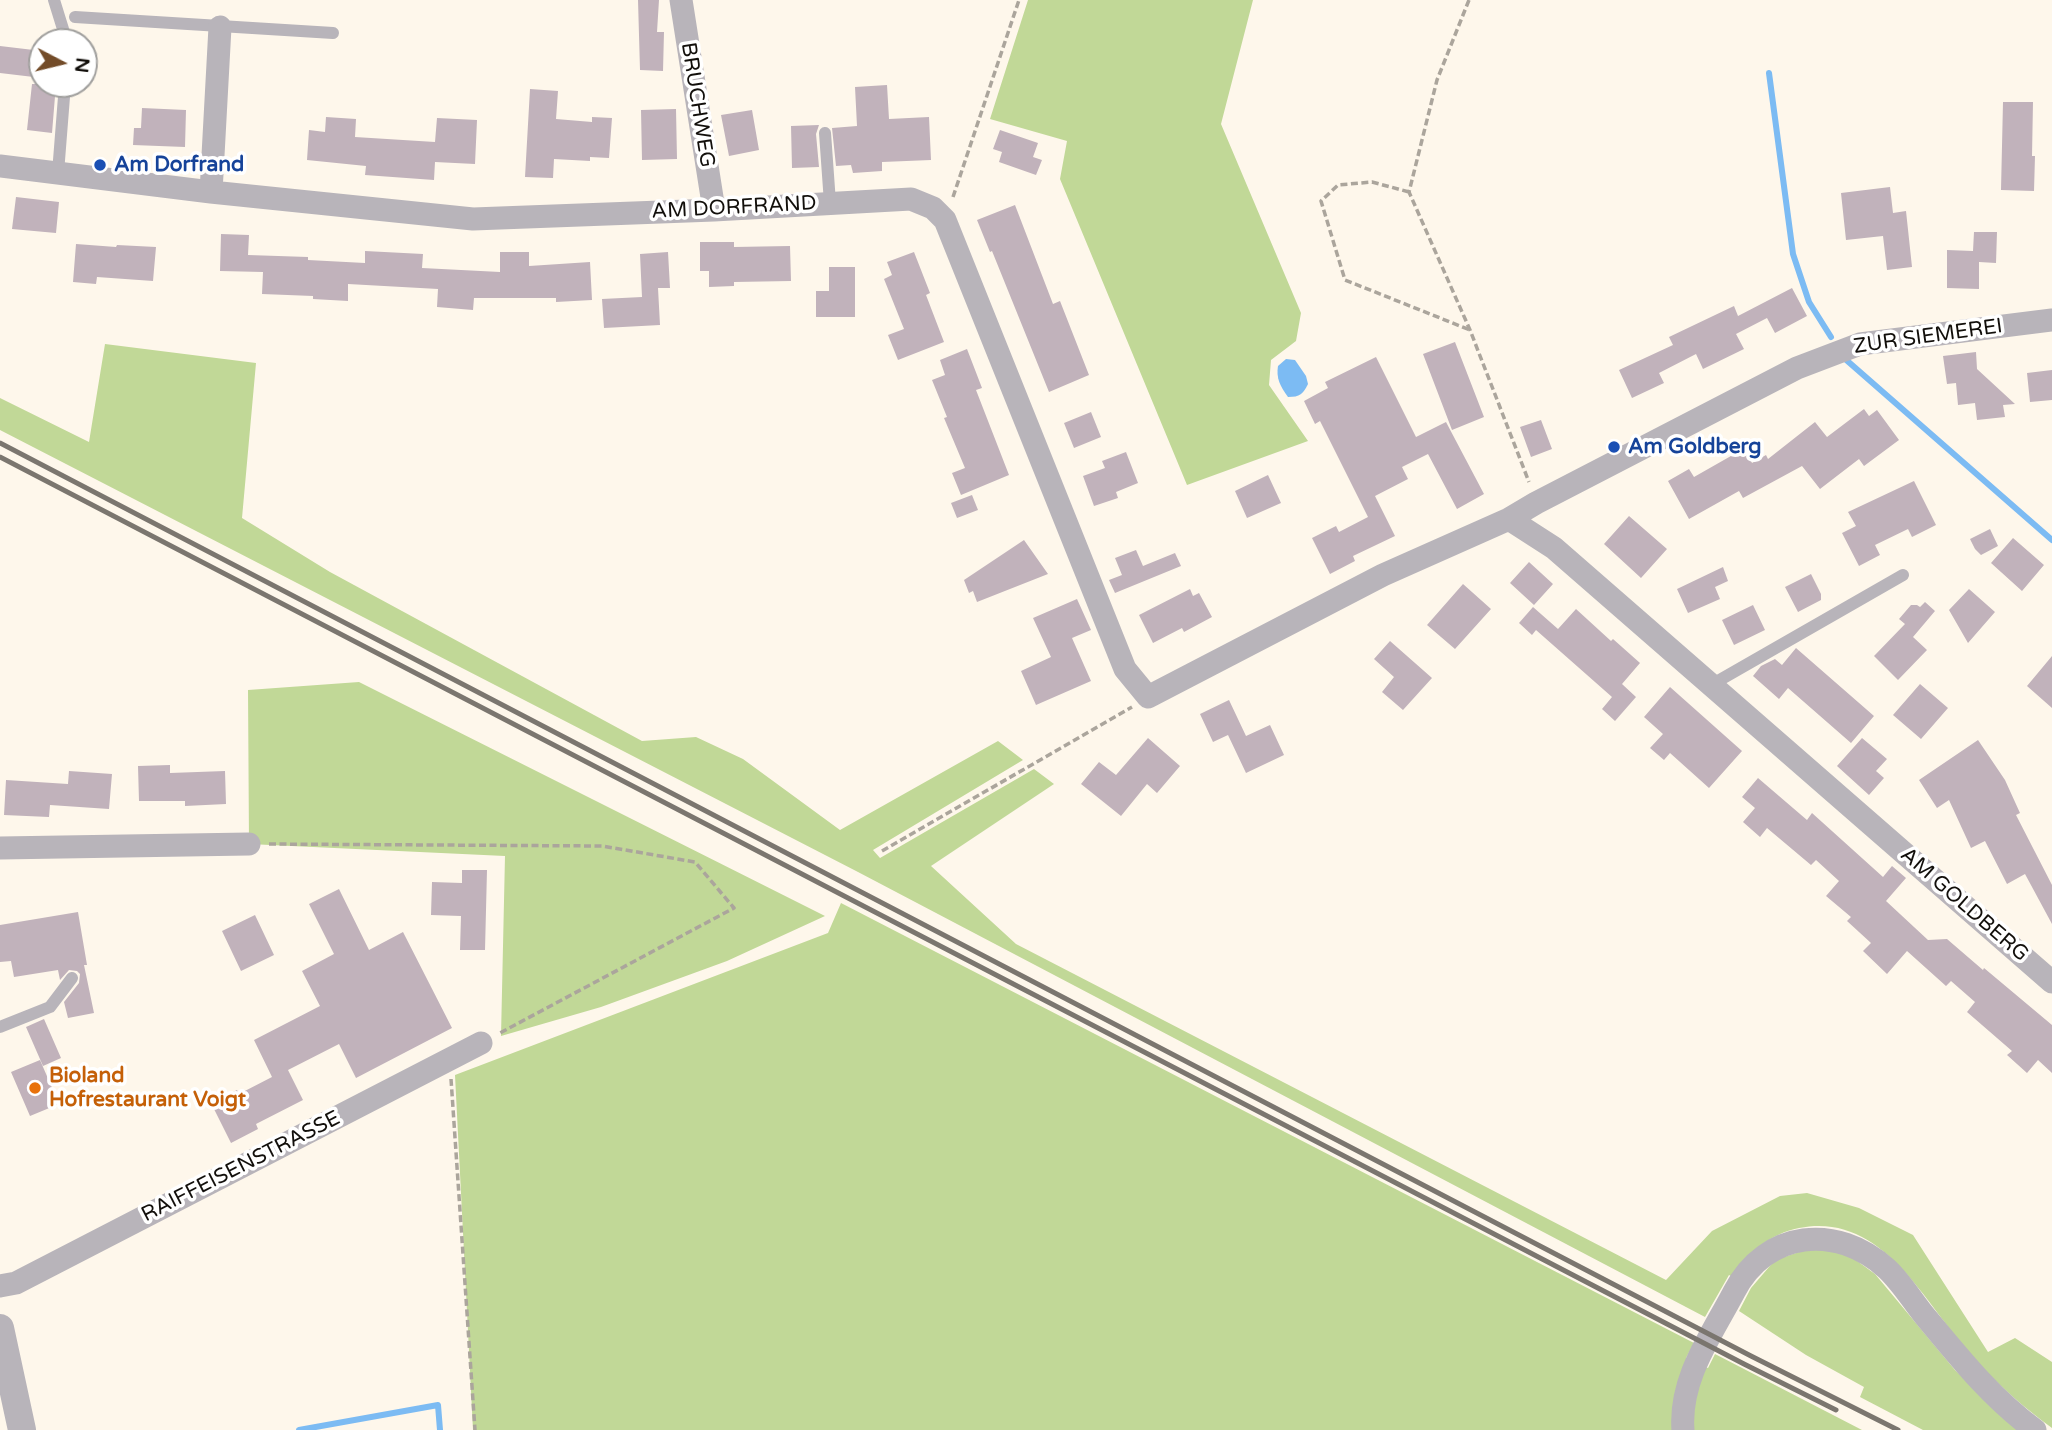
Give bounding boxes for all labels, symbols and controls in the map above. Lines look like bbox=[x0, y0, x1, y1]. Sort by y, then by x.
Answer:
north arrow bbox=[28, 28, 98, 98]
street label: BRUCHWEG bbox=[675, 41, 719, 169]
text: N bbox=[70, 56, 94, 74]
place label: Am Dorfrand bbox=[114, 152, 244, 178]
marker: Am Dorfrand bbox=[92, 157, 108, 173]
street label: AM DORFRAND bbox=[651, 191, 817, 225]
street label: ZUR SIEMEREI bbox=[1852, 314, 2004, 360]
place label: Am Goldberg bbox=[1628, 434, 1762, 460]
marker: Am Goldberg bbox=[1606, 439, 1622, 455]
street label: AM GOLDBERG bbox=[1895, 843, 2033, 967]
place label: Bioland Hofrestaurant Voigt bbox=[49, 1063, 246, 1113]
marker: Bioland Hofrestaurant Voigt bbox=[27, 1080, 43, 1096]
street label: RAIFFEISENSTRASSE bbox=[137, 1106, 345, 1228]

